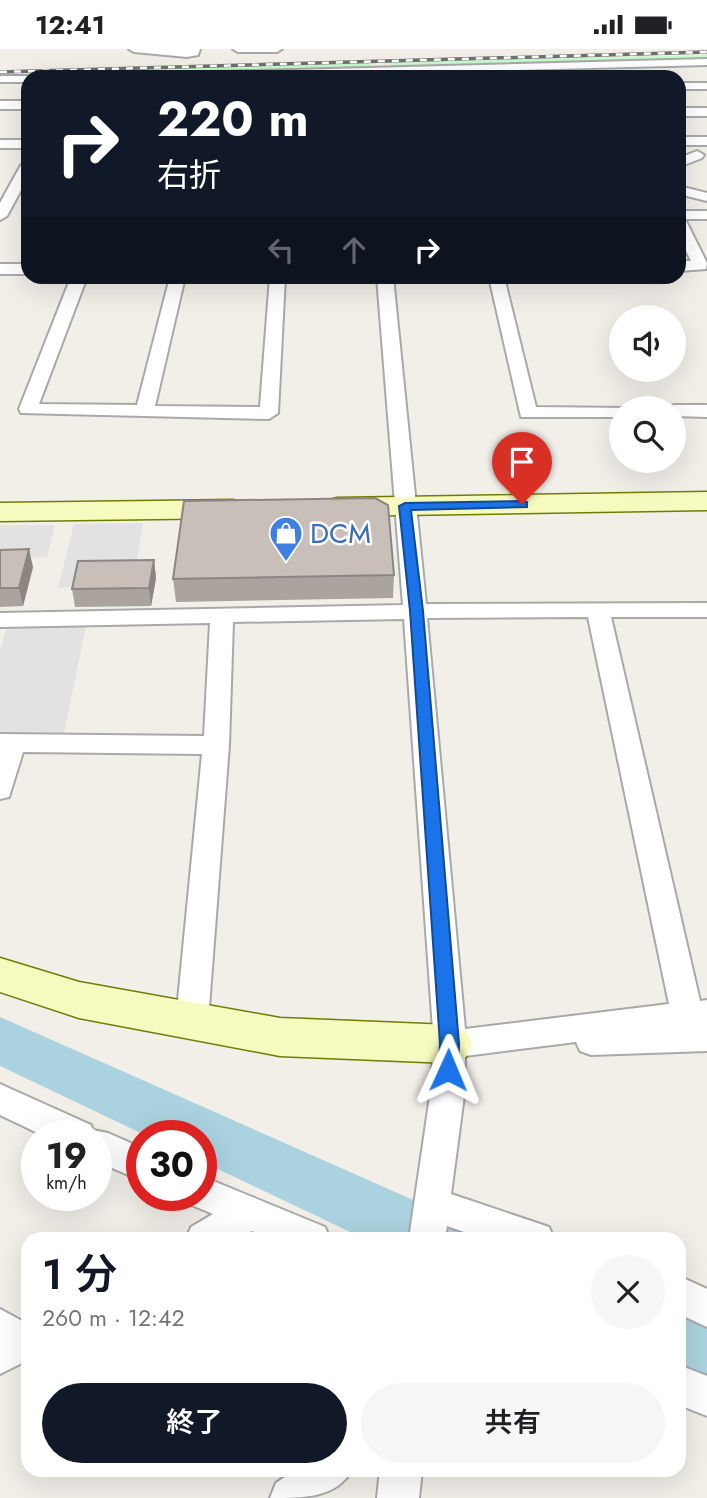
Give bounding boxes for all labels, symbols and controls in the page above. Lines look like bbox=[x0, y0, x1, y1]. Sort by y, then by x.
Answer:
text: 12:41 bbox=[35, 6, 105, 44]
text: 220 m bbox=[157, 84, 309, 154]
icon: right bbox=[42, 98, 133, 189]
text: 右折 bbox=[157, 152, 221, 198]
icon: left bbox=[262, 231, 300, 269]
icon: ahead bbox=[335, 231, 373, 269]
icon: right bbox=[408, 231, 446, 269]
map controls bbox=[609, 305, 686, 473]
button: sound bbox=[609, 305, 686, 382]
button: search bbox=[609, 396, 686, 473]
pin bbox=[492, 432, 552, 504]
icon: arrive bbox=[503, 443, 541, 481]
place label: DCM bbox=[310, 513, 371, 554]
shop icon: DCM bbox=[267, 514, 305, 563]
position arrow bbox=[411, 1033, 485, 1107]
speed limit sign: 30 bbox=[126, 1120, 217, 1211]
text: 19 bbox=[46, 1131, 87, 1181]
text: km/h bbox=[46, 1170, 87, 1196]
text: 1 分 bbox=[42, 1244, 117, 1305]
button: close bbox=[591, 1255, 665, 1329]
text: 260 m · 12:42 bbox=[42, 1301, 185, 1335]
button: 終了 bbox=[42, 1383, 347, 1463]
button: 共有 bbox=[361, 1383, 665, 1463]

